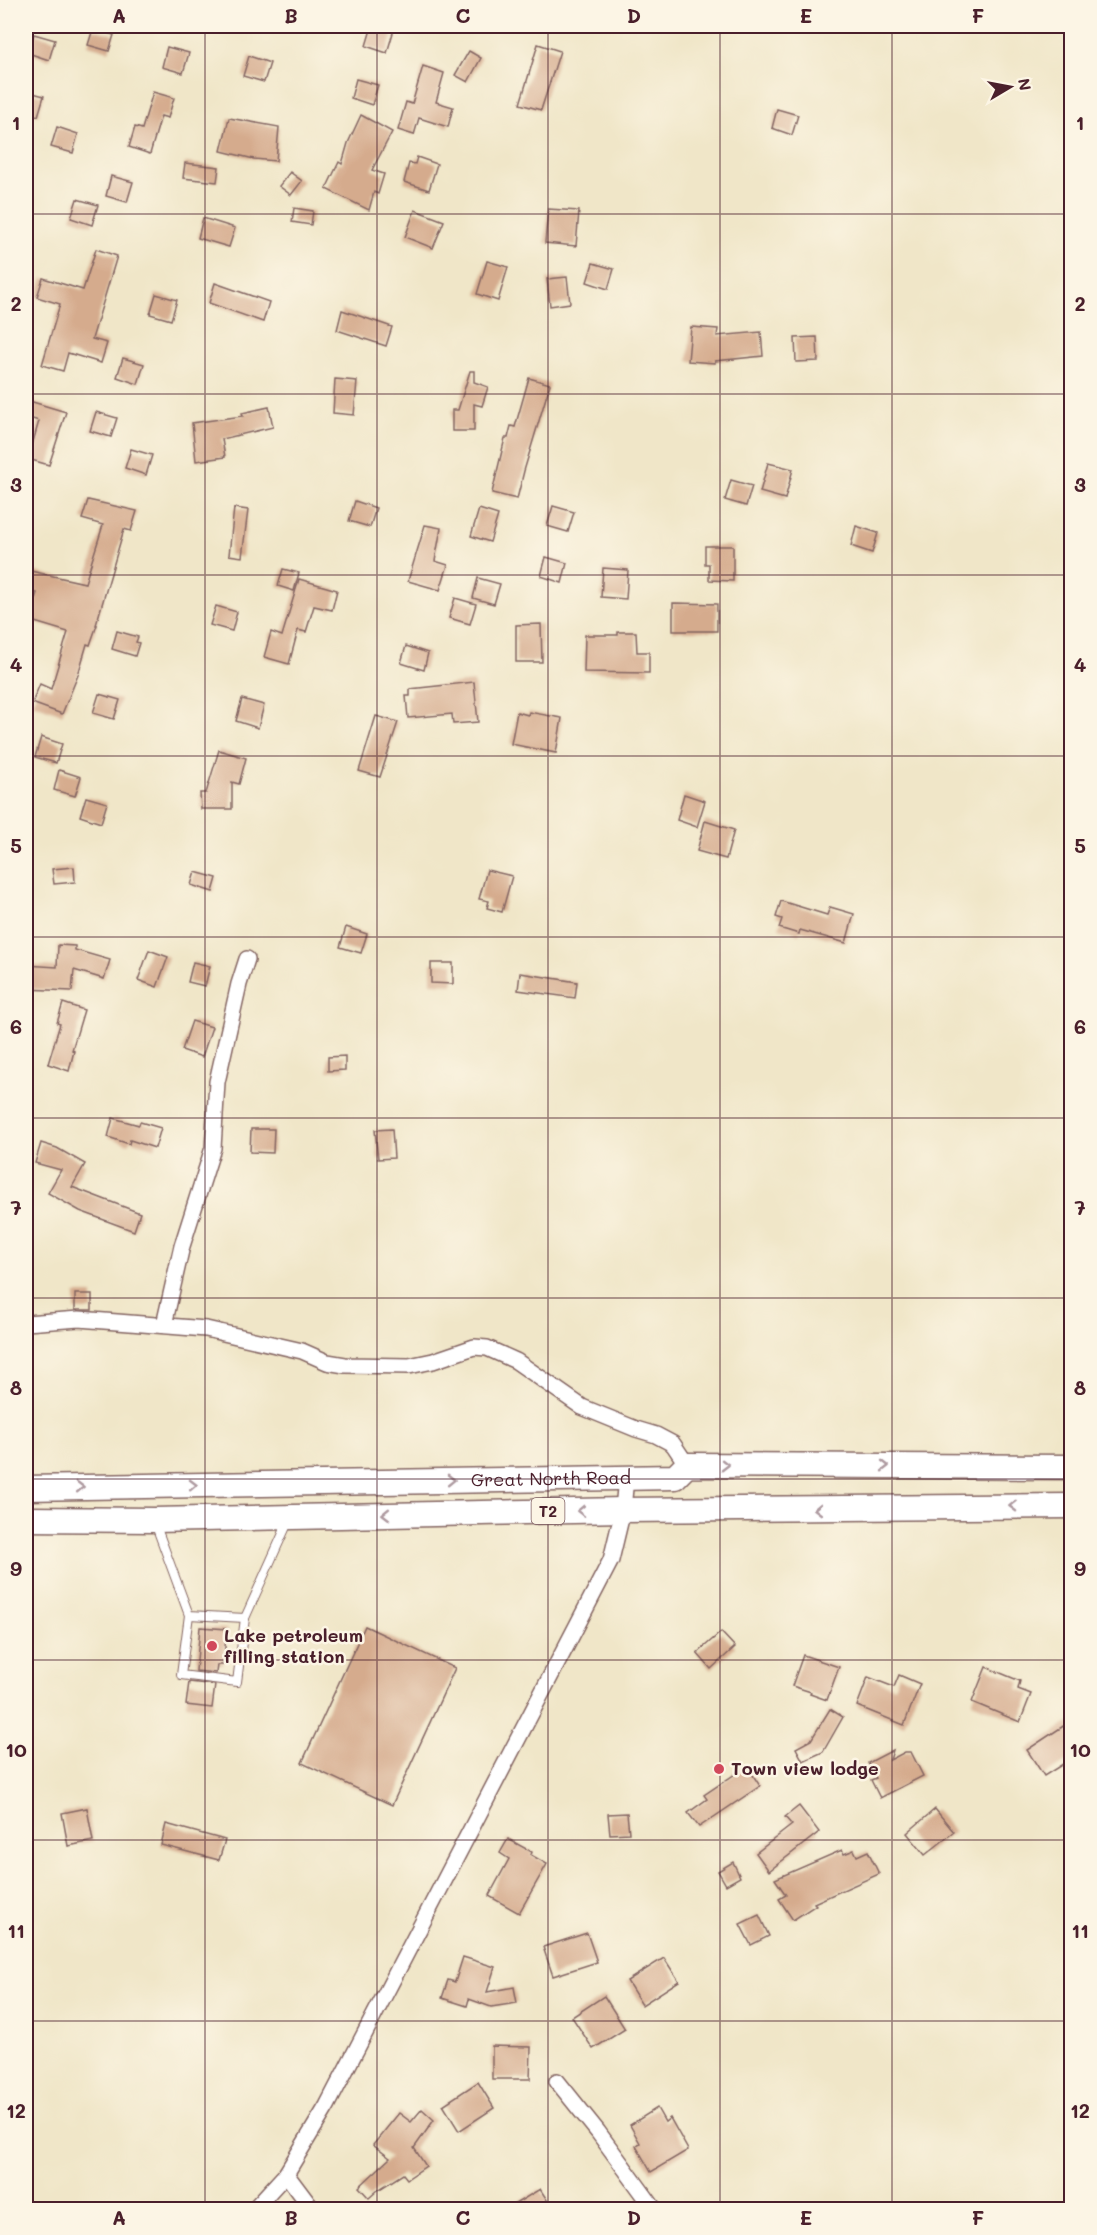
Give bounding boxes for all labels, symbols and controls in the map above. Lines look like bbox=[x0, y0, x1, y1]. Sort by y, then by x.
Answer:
text: A bbox=[112, 2, 126, 28]
text: B bbox=[284, 2, 298, 28]
text: C bbox=[456, 2, 471, 28]
text: D bbox=[627, 2, 641, 28]
text: E bbox=[800, 2, 812, 28]
text: F bbox=[972, 2, 985, 28]
north arrow bbox=[980, 57, 1040, 117]
text: N bbox=[1014, 76, 1037, 92]
text: 1 bbox=[12, 109, 20, 135]
text: 1 bbox=[1076, 109, 1084, 135]
text: 2 bbox=[10, 290, 22, 316]
text: 2 bbox=[1074, 290, 1086, 316]
text: 3 bbox=[10, 471, 22, 497]
text: 3 bbox=[1074, 471, 1086, 497]
text: 4 bbox=[10, 651, 23, 677]
text: 4 bbox=[1074, 651, 1087, 677]
text: 5 bbox=[10, 832, 22, 858]
text: 5 bbox=[1074, 832, 1086, 858]
text: 6 bbox=[10, 1013, 22, 1039]
text: 6 bbox=[1074, 1013, 1086, 1039]
text: 7 bbox=[10, 1194, 22, 1220]
text: 7 bbox=[1074, 1194, 1086, 1220]
text: 8 bbox=[10, 1374, 22, 1400]
text: 8 bbox=[1074, 1374, 1086, 1400]
one-way arrow bbox=[720, 1459, 729, 1471]
one-way arrow bbox=[881, 1460, 890, 1472]
street label: Great North Road bbox=[471, 1465, 631, 1491]
one-way arrow bbox=[446, 1474, 455, 1487]
one-way arrow bbox=[188, 1479, 197, 1491]
one-way arrow bbox=[75, 1481, 84, 1493]
road number: T2 bbox=[532, 1498, 564, 1524]
one-way arrow bbox=[1009, 1500, 1018, 1512]
one-way arrow bbox=[814, 1502, 823, 1515]
one-way arrow bbox=[577, 1504, 586, 1517]
one-way arrow bbox=[382, 1508, 391, 1521]
text: 9 bbox=[10, 1555, 22, 1581]
text: 9 bbox=[1074, 1555, 1086, 1581]
place label: Lake petroleum filling station bbox=[224, 1623, 363, 1668]
marker: Lake petroleum filling station bbox=[205, 1639, 219, 1653]
text: 10 bbox=[5, 1736, 27, 1762]
text: 10 bbox=[1069, 1736, 1091, 1762]
place label: Town view lodge bbox=[731, 1756, 879, 1780]
marker: Town view lodge bbox=[712, 1762, 726, 1776]
text: 11 bbox=[7, 1917, 25, 1943]
text: 11 bbox=[1071, 1917, 1089, 1943]
text: 12 bbox=[6, 2097, 26, 2123]
text: 12 bbox=[1070, 2097, 1090, 2123]
text: A bbox=[112, 2204, 126, 2230]
text: B bbox=[284, 2204, 298, 2230]
text: C bbox=[456, 2204, 471, 2230]
text: D bbox=[627, 2204, 641, 2230]
text: E bbox=[800, 2204, 812, 2230]
text: F bbox=[972, 2204, 985, 2230]

